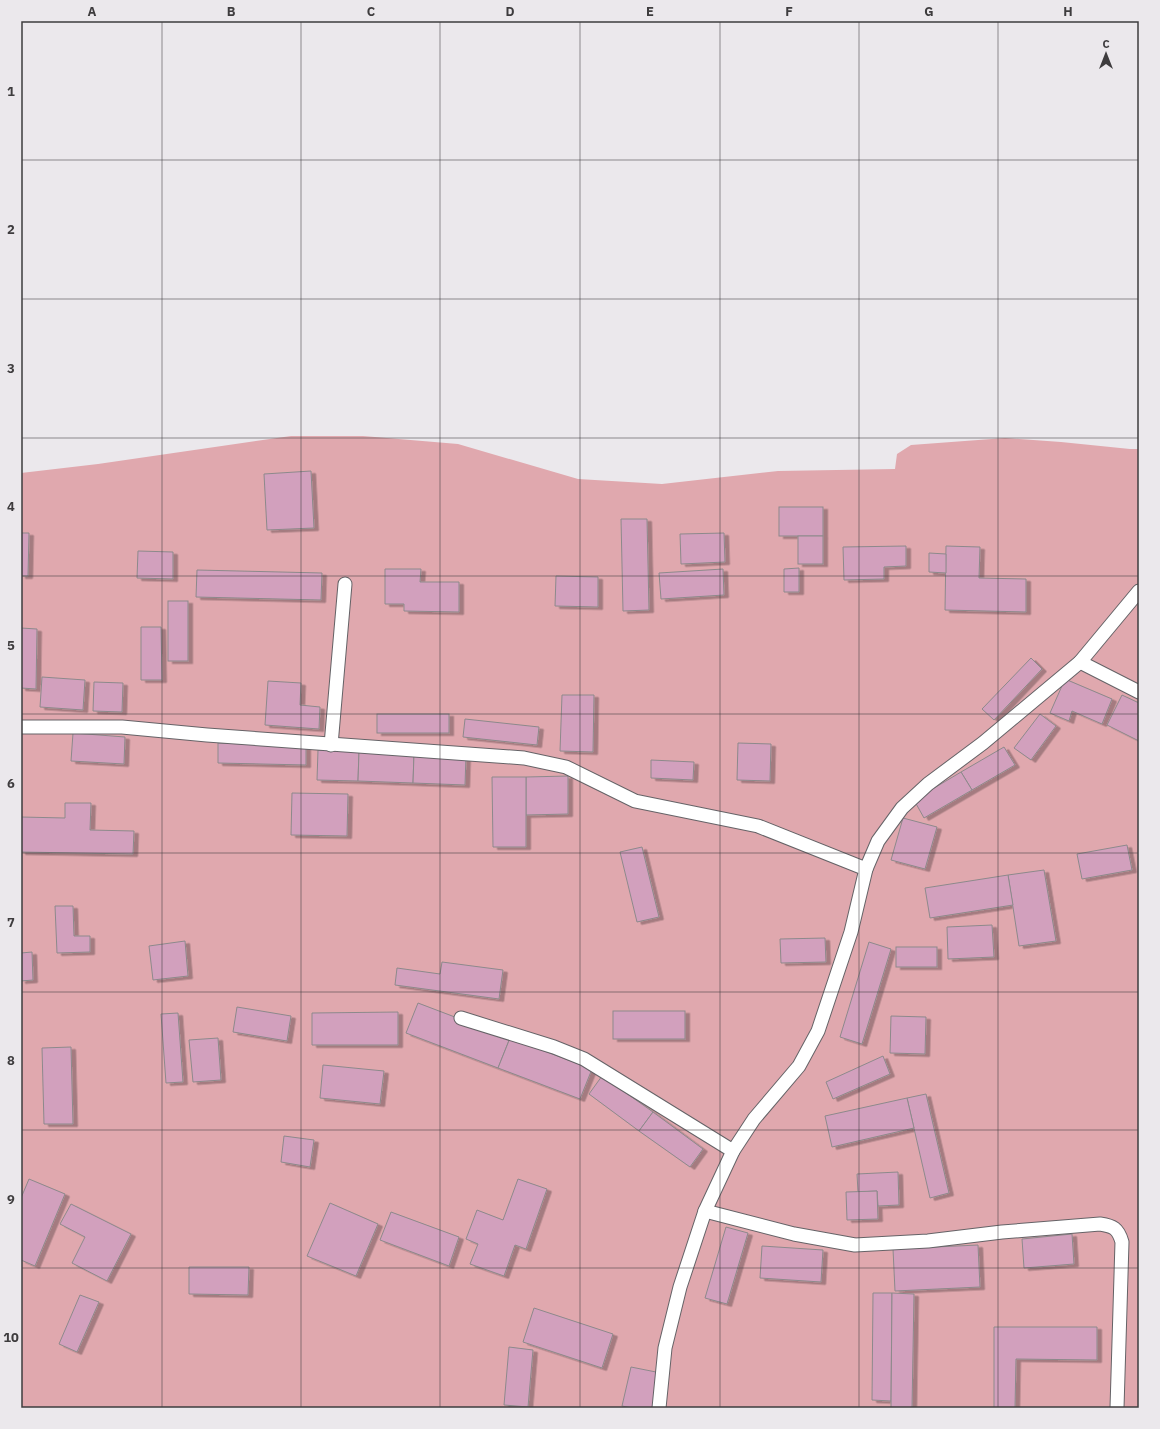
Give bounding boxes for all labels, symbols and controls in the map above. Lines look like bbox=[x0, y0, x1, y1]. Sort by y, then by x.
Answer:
text: A bbox=[88, 3, 97, 20]
text: B bbox=[227, 3, 236, 20]
text: C bbox=[367, 3, 376, 20]
text: D bbox=[505, 3, 515, 20]
text: E bbox=[646, 3, 654, 20]
text: F bbox=[785, 3, 793, 20]
text: G bbox=[924, 3, 934, 20]
text: H bbox=[1063, 3, 1073, 20]
north arrow bbox=[1086, 34, 1126, 74]
text: С bbox=[1102, 37, 1110, 51]
text: 1 bbox=[7, 83, 15, 100]
text: 2 bbox=[7, 221, 15, 238]
text: 3 bbox=[7, 360, 15, 377]
text: 4 bbox=[7, 498, 15, 515]
text: 5 bbox=[7, 637, 15, 654]
text: 6 bbox=[7, 775, 15, 792]
text: 7 bbox=[7, 914, 15, 931]
text: 8 bbox=[7, 1052, 15, 1069]
text: 9 bbox=[7, 1191, 15, 1208]
text: 10 bbox=[3, 1329, 19, 1346]

